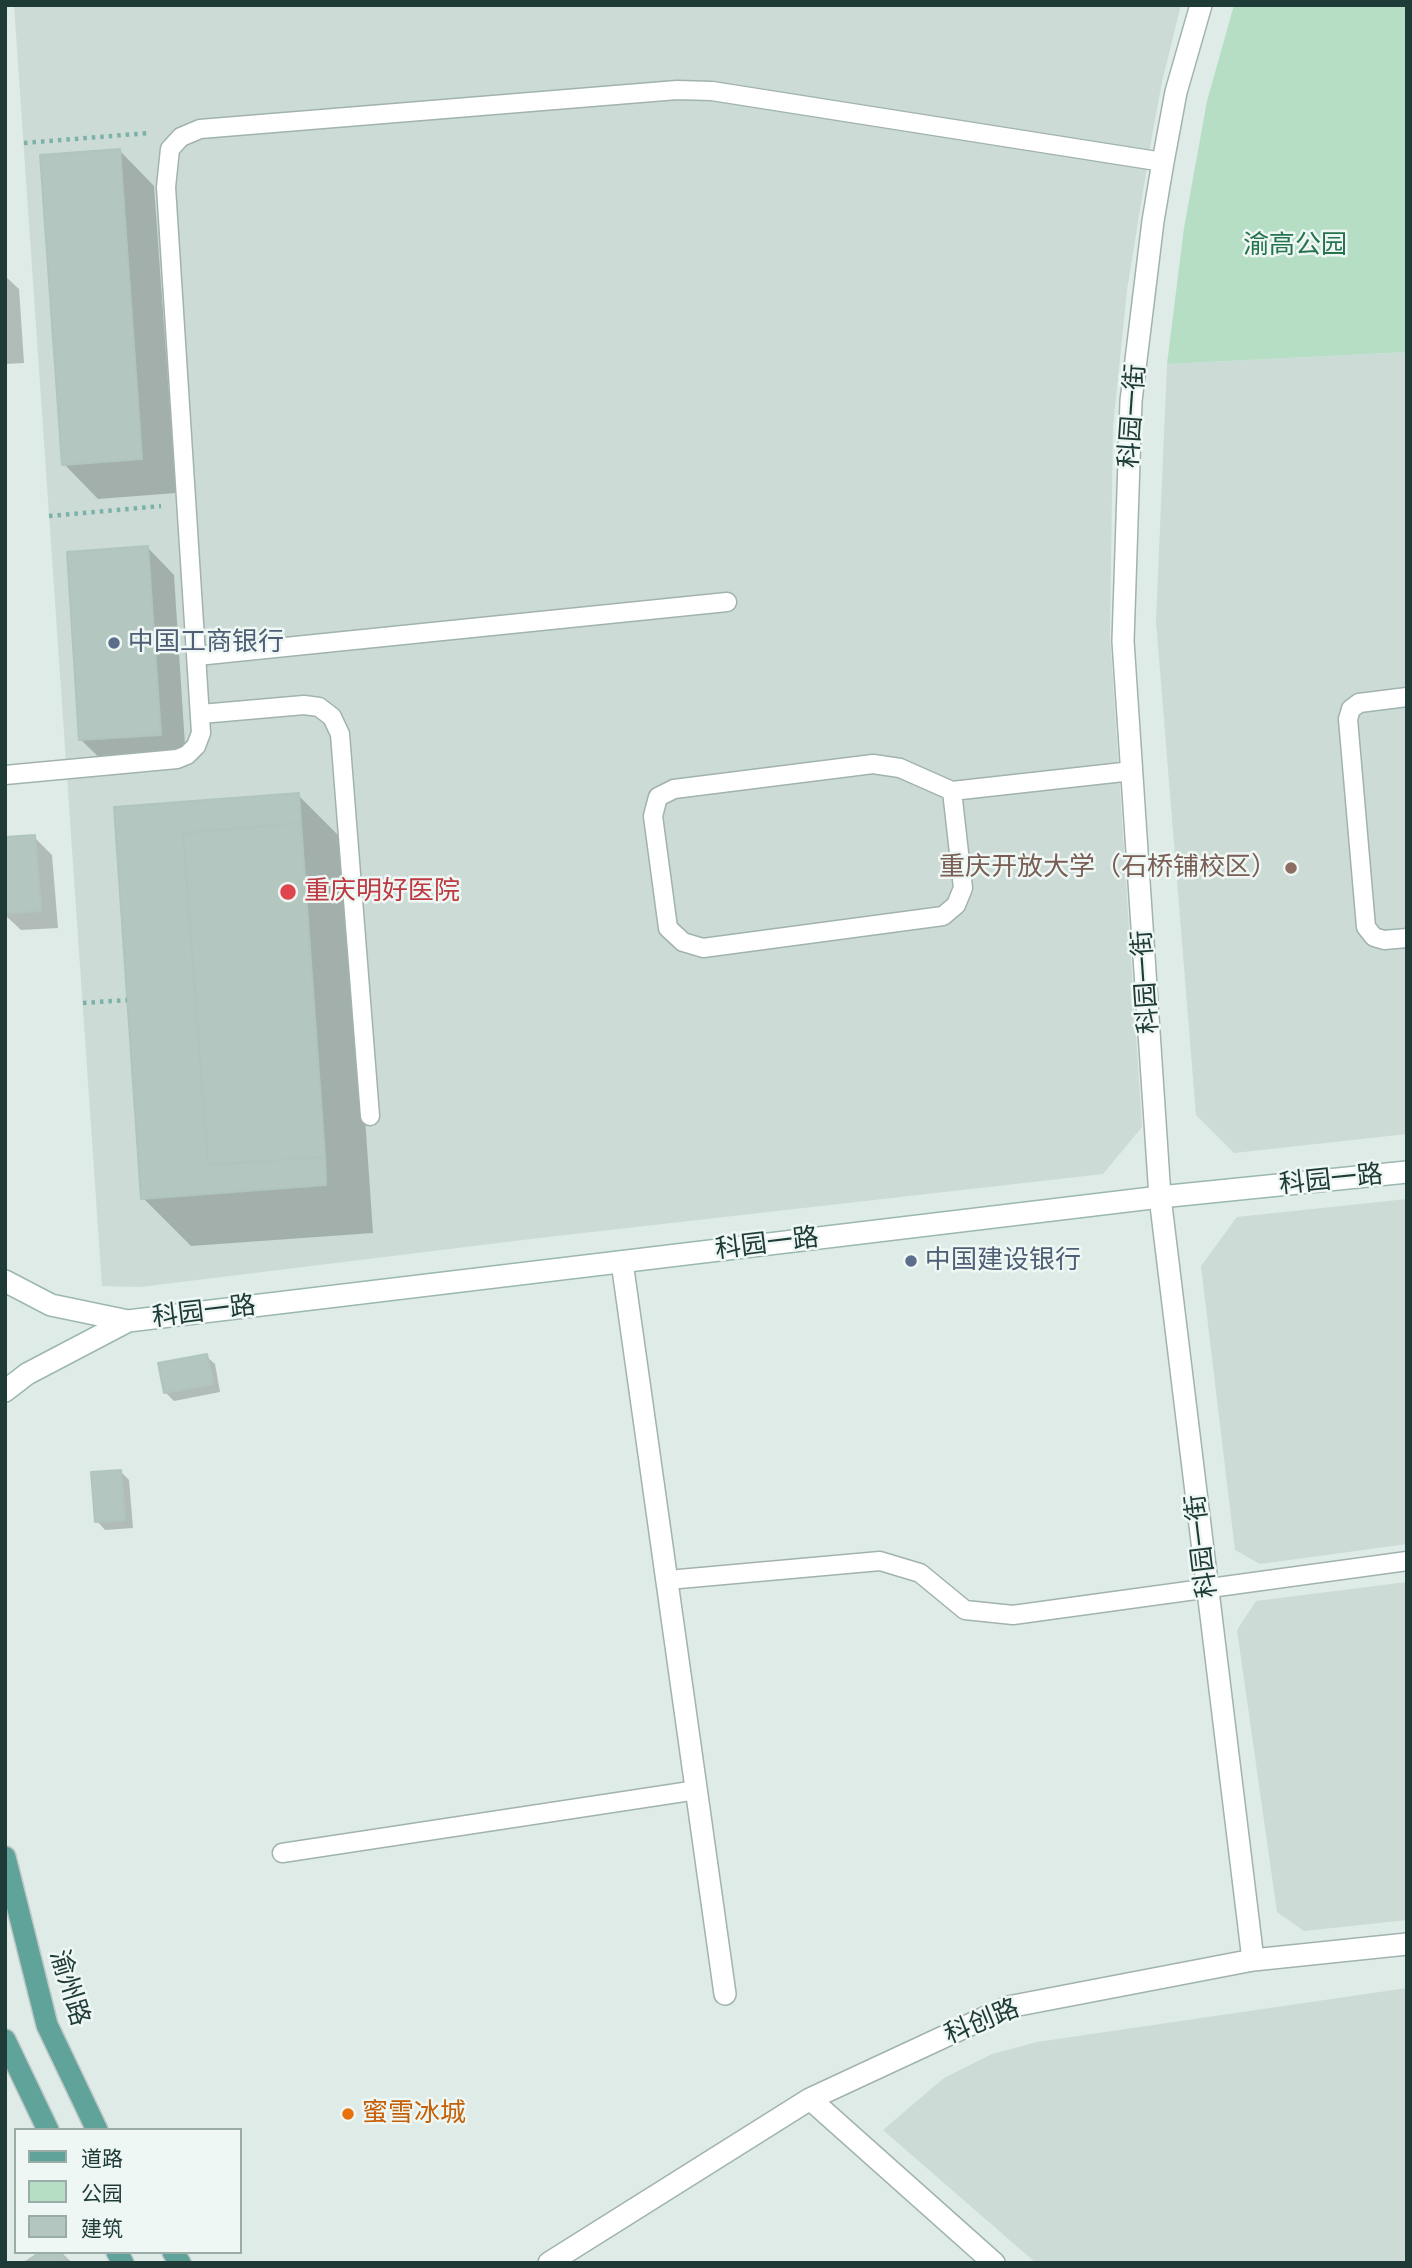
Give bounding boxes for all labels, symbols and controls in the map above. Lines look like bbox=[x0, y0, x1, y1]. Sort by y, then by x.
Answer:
park label: 渝高公园 bbox=[1243, 230, 1347, 262]
street label: 科园一街 bbox=[1114, 363, 1152, 469]
place label: 中国工商银行 bbox=[128, 627, 284, 659]
marker: 中国工商银行 bbox=[106, 635, 122, 651]
place label: 重庆开放大学（石桥铺校区） bbox=[939, 852, 1277, 884]
marker: 重庆开放大学（石桥铺校区） bbox=[1283, 860, 1299, 876]
place label: 重庆明好医院 bbox=[304, 876, 460, 908]
marker: 重庆明好医院 bbox=[278, 882, 298, 902]
street label: 科园一街 bbox=[1127, 929, 1165, 1035]
street label: 科园一路 bbox=[1278, 1159, 1384, 1201]
street label: 科园一路 bbox=[713, 1222, 821, 1266]
place label: 中国建设银行 bbox=[925, 1245, 1081, 1277]
marker: 中国建设银行 bbox=[903, 1253, 919, 1269]
street label: 科园一路 bbox=[150, 1290, 258, 1334]
street label: 科园一街 bbox=[1180, 1492, 1224, 1600]
street label: 渝州路 bbox=[43, 1946, 95, 2030]
street label: 科创路 bbox=[940, 1993, 1024, 2051]
place label: 蜜雪冰城 bbox=[362, 2098, 466, 2130]
marker: 蜜雪冰城 bbox=[340, 2106, 356, 2122]
legend bbox=[14, 2128, 242, 2254]
text: 道路 bbox=[81, 2145, 123, 2172]
text: 公园 bbox=[81, 2180, 123, 2207]
text: 建筑 bbox=[81, 2215, 123, 2242]

